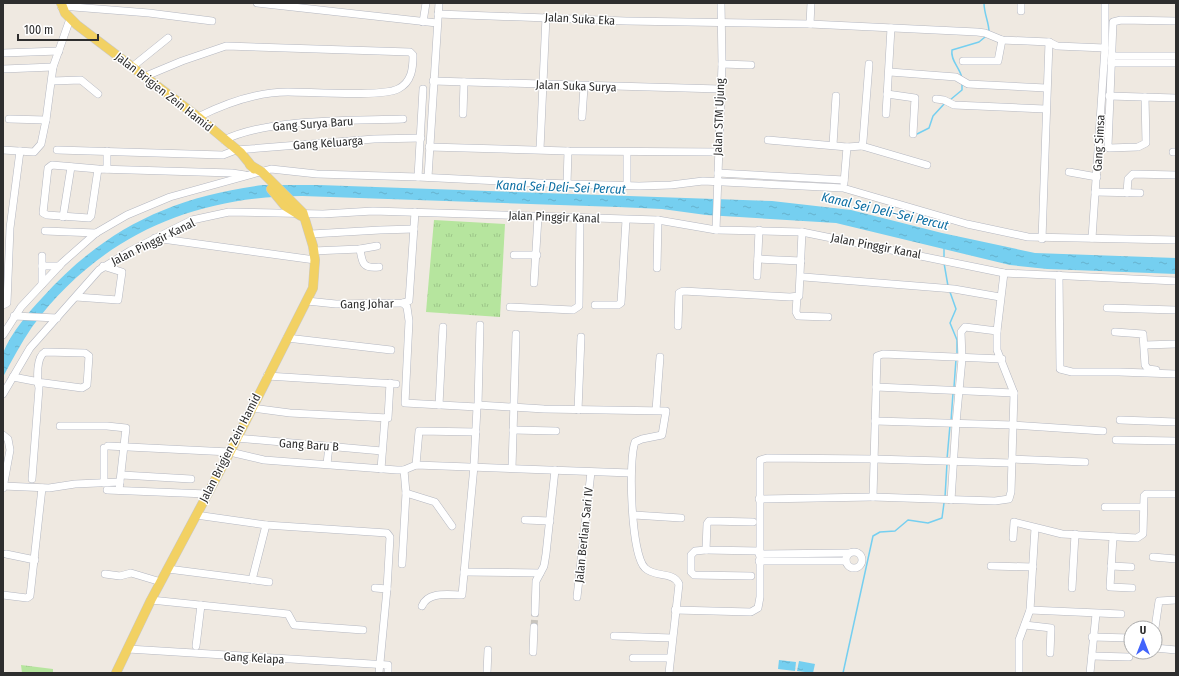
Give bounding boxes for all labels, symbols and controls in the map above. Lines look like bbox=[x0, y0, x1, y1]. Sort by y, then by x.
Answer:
street label: Jalan Suka Eka bbox=[544, 10, 616, 28]
scale bar bbox=[18, 16, 98, 42]
text: 100 m bbox=[24, 23, 53, 37]
street label: Jalan Brigjen Zein Hamid bbox=[112, 50, 216, 134]
street label: Jalan Suka Surya bbox=[535, 78, 617, 94]
street label: Jalan STM Ujung bbox=[711, 78, 727, 156]
street label: Gang Surya Baru bbox=[272, 114, 354, 134]
street label: Gang Simsa bbox=[1091, 114, 1107, 172]
street label: Gang Keluarga bbox=[292, 134, 364, 152]
water label: Kanal Sei Deli–Sei Percut bbox=[496, 177, 627, 197]
water label: Kanal Sei Deli–Sei Percut bbox=[820, 189, 951, 233]
street label: Jalan Pinggir Kanal bbox=[508, 208, 600, 226]
street label: Jalan Pinggir Kanal bbox=[109, 216, 197, 268]
street label: Jalan Pinggir Kanal bbox=[830, 230, 922, 262]
street label: Gang Johar bbox=[340, 297, 395, 311]
street label: Jalan Brigjen Zein Hamid bbox=[197, 391, 263, 505]
street label: Gang Baru B bbox=[279, 436, 340, 454]
street label: Jalan Berlian Sari IV bbox=[572, 486, 596, 584]
north arrow bbox=[1123, 620, 1163, 660]
text: U bbox=[1140, 624, 1146, 637]
street label: Gang Kelapa bbox=[223, 649, 285, 667]

